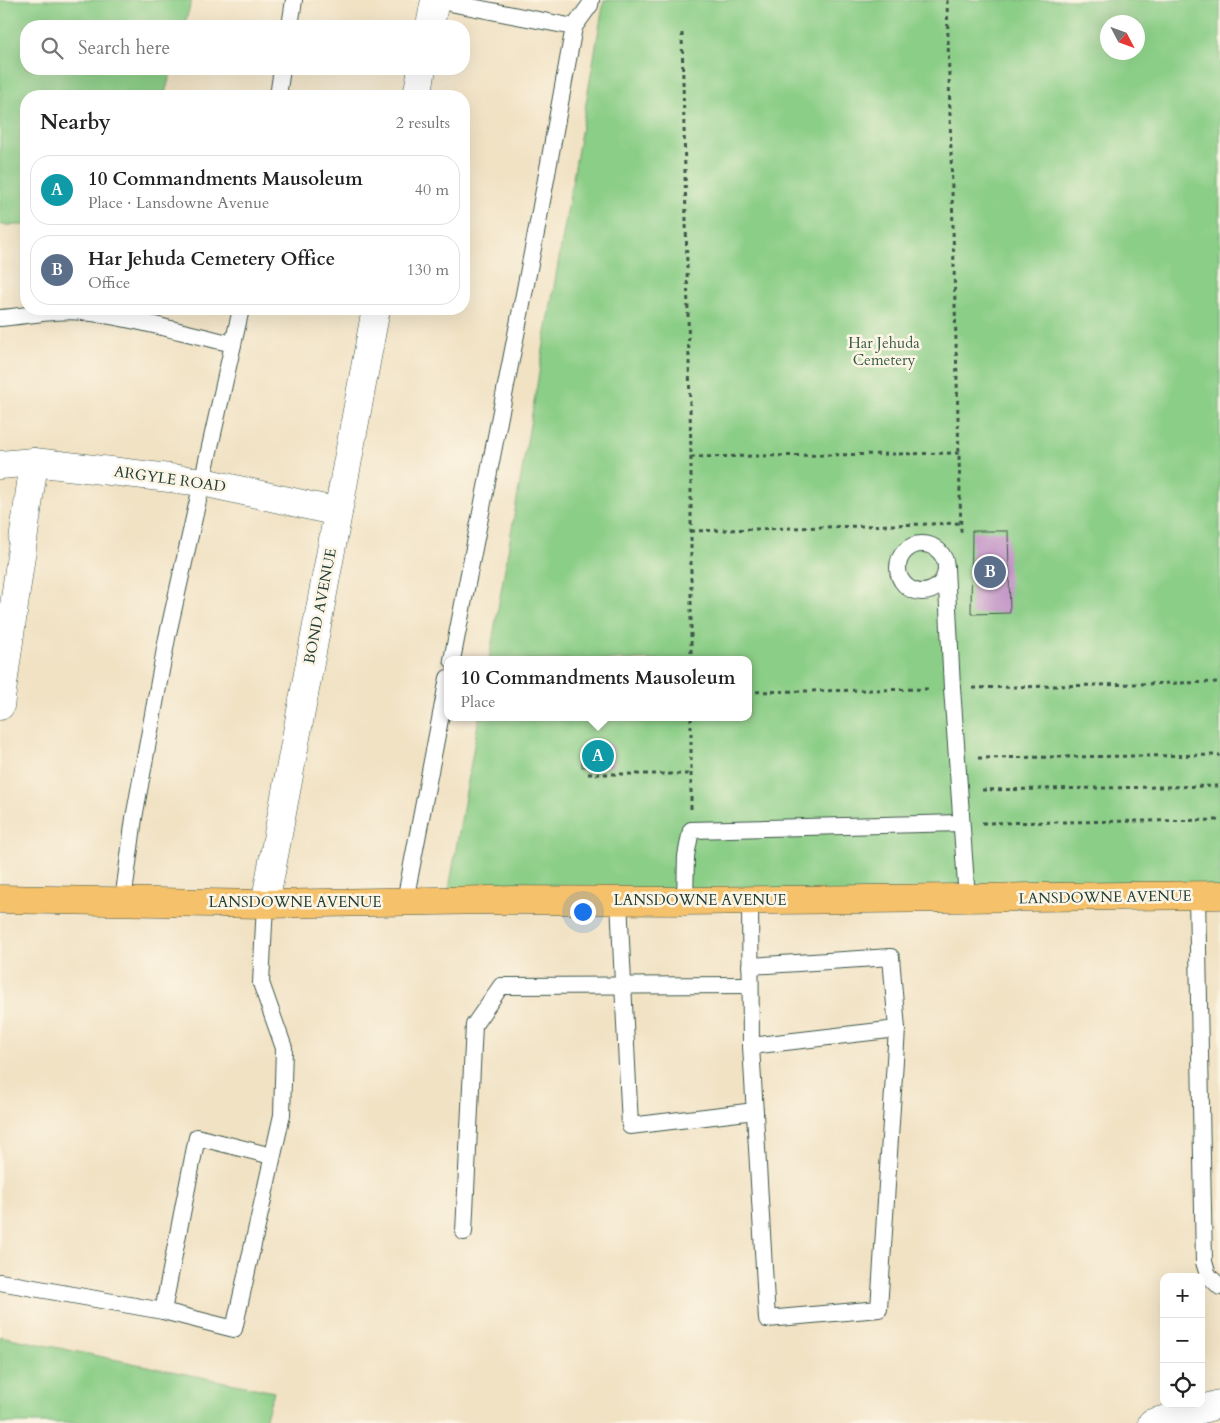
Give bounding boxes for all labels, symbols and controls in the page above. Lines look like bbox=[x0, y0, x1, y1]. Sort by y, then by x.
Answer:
north arrow bbox=[1100, 15, 1145, 60]
search box bbox=[20, 20, 470, 75]
icon: search bbox=[38, 34, 66, 62]
text: Search here bbox=[78, 35, 170, 61]
text: Nearby bbox=[40, 108, 111, 137]
text: 2 results bbox=[396, 112, 450, 134]
text: 10 Commandments Mausoleum bbox=[88, 166, 363, 192]
text: A bbox=[51, 179, 63, 201]
text: 40 m bbox=[415, 179, 449, 201]
text: Place · Lansdowne Avenue bbox=[88, 192, 269, 214]
text: Har Jehuda Cemetery Office bbox=[88, 246, 335, 272]
text: B bbox=[51, 259, 63, 281]
text: 130 m bbox=[407, 259, 449, 281]
text: Office bbox=[88, 272, 130, 294]
park label: Har Jehuda Cemetery bbox=[848, 333, 920, 370]
street label: ARGYLE ROAD bbox=[113, 461, 227, 497]
street label: BOND AVENUE bbox=[299, 546, 341, 666]
pin: B bbox=[974, 553, 1006, 591]
popup bbox=[444, 656, 752, 721]
text: 10 Commandments Mausoleum bbox=[461, 665, 735, 691]
text: Place bbox=[461, 691, 496, 713]
pin: A bbox=[582, 737, 614, 775]
street label: LANSDOWNE AVENUE bbox=[1018, 885, 1192, 909]
street label: LANSDOWNE AVENUE bbox=[613, 890, 787, 910]
street label: LANSDOWNE AVENUE bbox=[208, 892, 382, 912]
your location bbox=[570, 899, 596, 925]
map controls bbox=[1160, 1273, 1205, 1408]
button: + bbox=[1160, 1273, 1205, 1318]
button: − bbox=[1160, 1318, 1205, 1363]
button: locate bbox=[1160, 1363, 1205, 1408]

